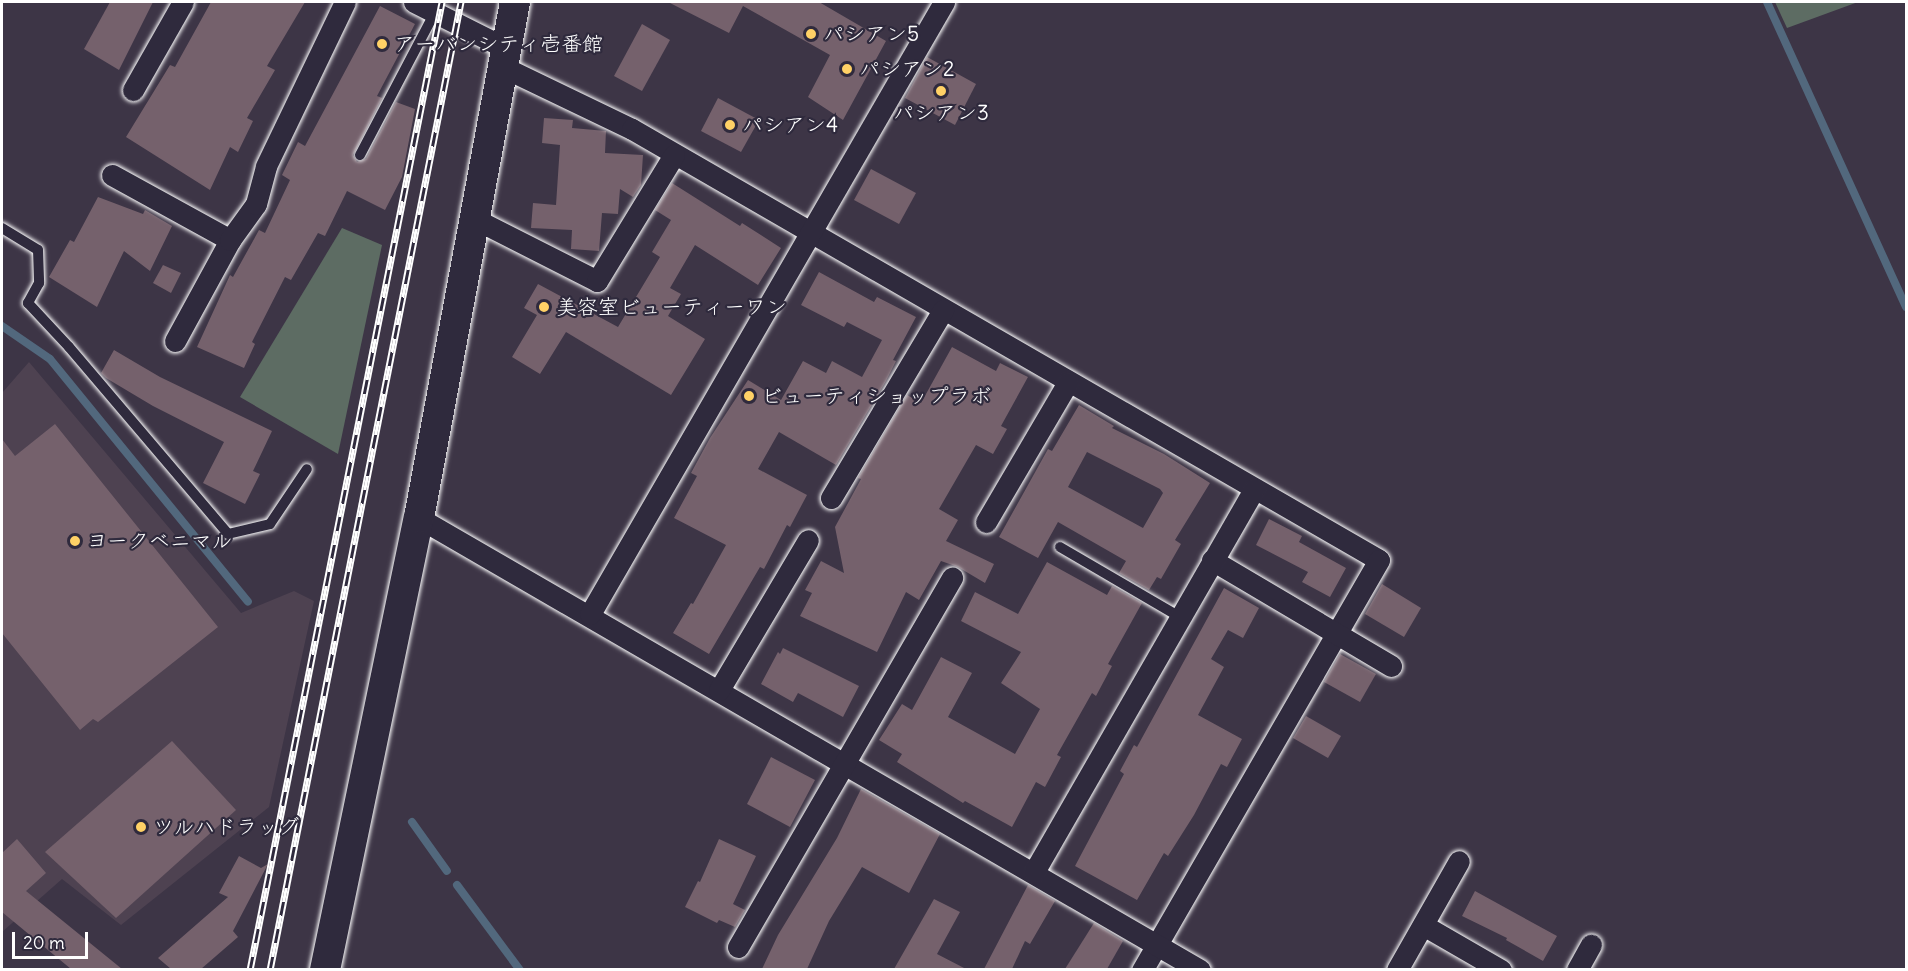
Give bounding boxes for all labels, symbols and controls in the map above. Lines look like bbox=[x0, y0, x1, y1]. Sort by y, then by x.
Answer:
place label: パシアン5 bbox=[823, 21, 919, 47]
marker: パシアン5 bbox=[804, 27, 818, 41]
place label: アーバンシティ壱番館 bbox=[394, 31, 603, 57]
marker: アーバンシティ壱番館 bbox=[375, 37, 389, 51]
place label: パシアン2 bbox=[859, 56, 955, 82]
marker: パシアン2 bbox=[840, 62, 854, 76]
marker: パシアン3 bbox=[934, 84, 948, 98]
place label: パシアン3 bbox=[893, 100, 989, 126]
place label: パシアン4 bbox=[742, 112, 838, 138]
marker: パシアン4 bbox=[723, 118, 737, 132]
place label: 美容室ビューティーワン bbox=[556, 294, 787, 320]
marker: 美容室ビューティーワン bbox=[537, 300, 551, 314]
place label: ビューティショップラボ bbox=[761, 383, 992, 409]
marker: ビューティショップラボ bbox=[742, 389, 756, 403]
place label: ヨークベニマル bbox=[87, 528, 233, 554]
marker: ヨークベニマル bbox=[68, 534, 82, 548]
place label: ツルハドラッグ bbox=[153, 814, 300, 840]
marker: ツルハドラッグ bbox=[134, 820, 148, 834]
scale bar bbox=[15, 920, 92, 958]
text: 20 m bbox=[23, 931, 65, 954]

